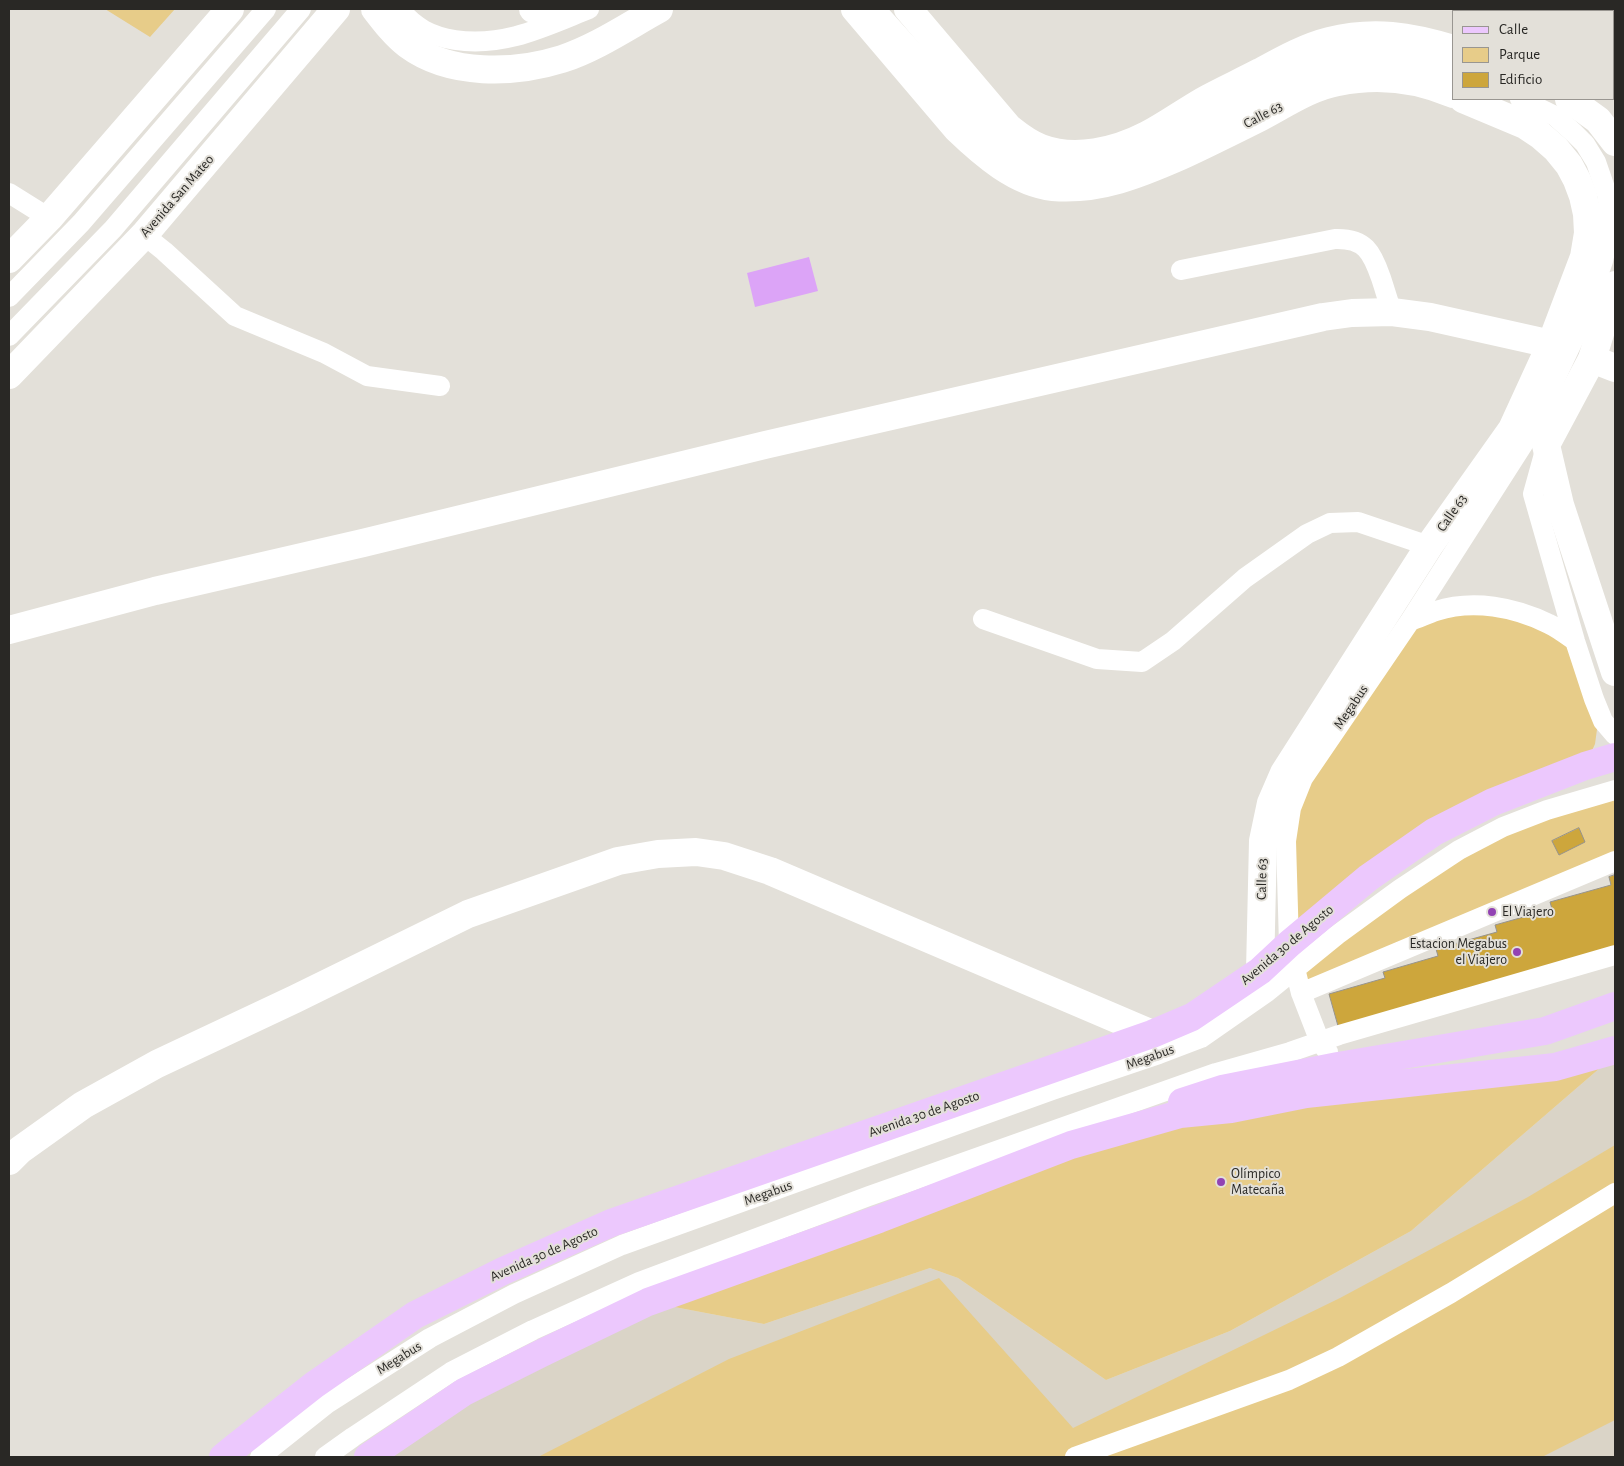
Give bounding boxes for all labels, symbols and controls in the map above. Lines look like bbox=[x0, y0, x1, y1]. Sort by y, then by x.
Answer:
legend bbox=[1452, 10, 1614, 100]
text: Calle bbox=[1499, 22, 1528, 37]
text: Parque bbox=[1499, 47, 1540, 62]
text: Edificio bbox=[1499, 72, 1542, 87]
street label: Calle 63 bbox=[1241, 98, 1285, 132]
street label: Avenida San Mateo bbox=[137, 151, 217, 241]
street label: Calle 63 bbox=[1433, 491, 1471, 535]
street label: Megabus bbox=[1330, 682, 1372, 732]
street label: Calle 63 bbox=[1253, 858, 1271, 900]
street label: Avenida 30 de Agosto bbox=[1237, 901, 1337, 989]
place label: El Viajero bbox=[1502, 904, 1554, 920]
marker: El Viajero bbox=[1486, 906, 1498, 918]
place label: Estacion Megabus el Viajero bbox=[1409, 936, 1507, 969]
marker: Estacion Megabus el Viajero bbox=[1511, 946, 1523, 958]
street label: Megabus bbox=[1124, 1041, 1176, 1073]
street label: Avenida 30 de Agosto bbox=[866, 1087, 982, 1141]
place label: Olímpico Matecaña bbox=[1231, 1166, 1284, 1198]
marker: Olímpico Matecaña bbox=[1215, 1176, 1227, 1188]
street label: Megabus bbox=[742, 1177, 794, 1209]
street label: Avenida 30 de Agosto bbox=[487, 1223, 601, 1285]
street label: Megabus bbox=[373, 1338, 425, 1378]

